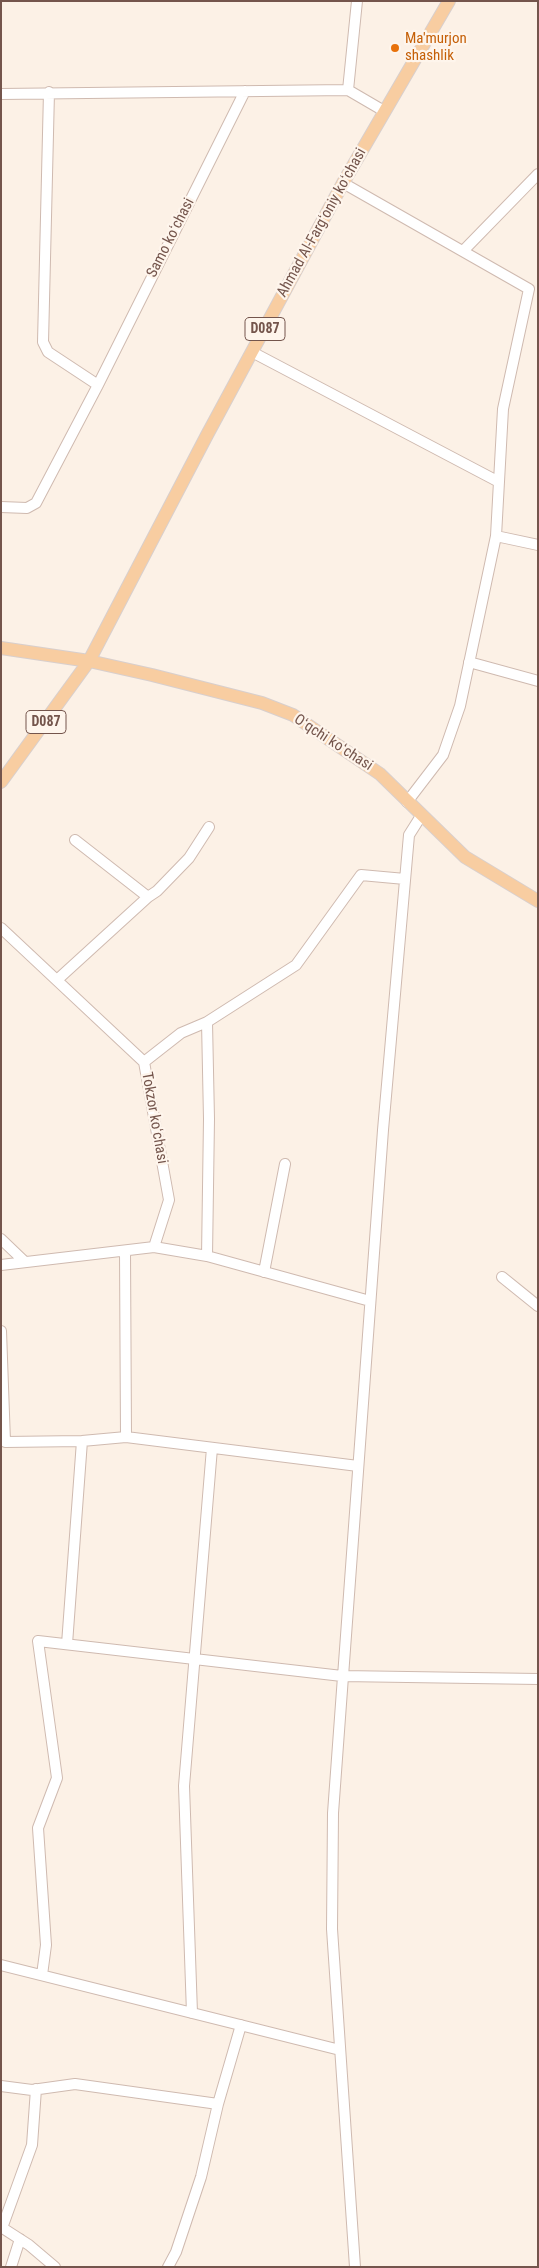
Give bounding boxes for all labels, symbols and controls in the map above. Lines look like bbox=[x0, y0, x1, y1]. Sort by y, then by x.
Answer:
place label: Ma'murjon shashlik bbox=[405, 30, 467, 65]
marker: Ma'murjon shashlik bbox=[389, 42, 401, 54]
street label: Ahmad Al-Fargʻoniy koʻchasi bbox=[274, 145, 370, 301]
street label: Samo koʻchasi bbox=[143, 195, 199, 281]
road number: D087 bbox=[245, 318, 285, 340]
road number: D087 bbox=[26, 710, 66, 734]
street label: Oʻqchi koʻchasi bbox=[290, 711, 376, 775]
street label: Tokzor koʻchasi bbox=[137, 1071, 171, 1165]

